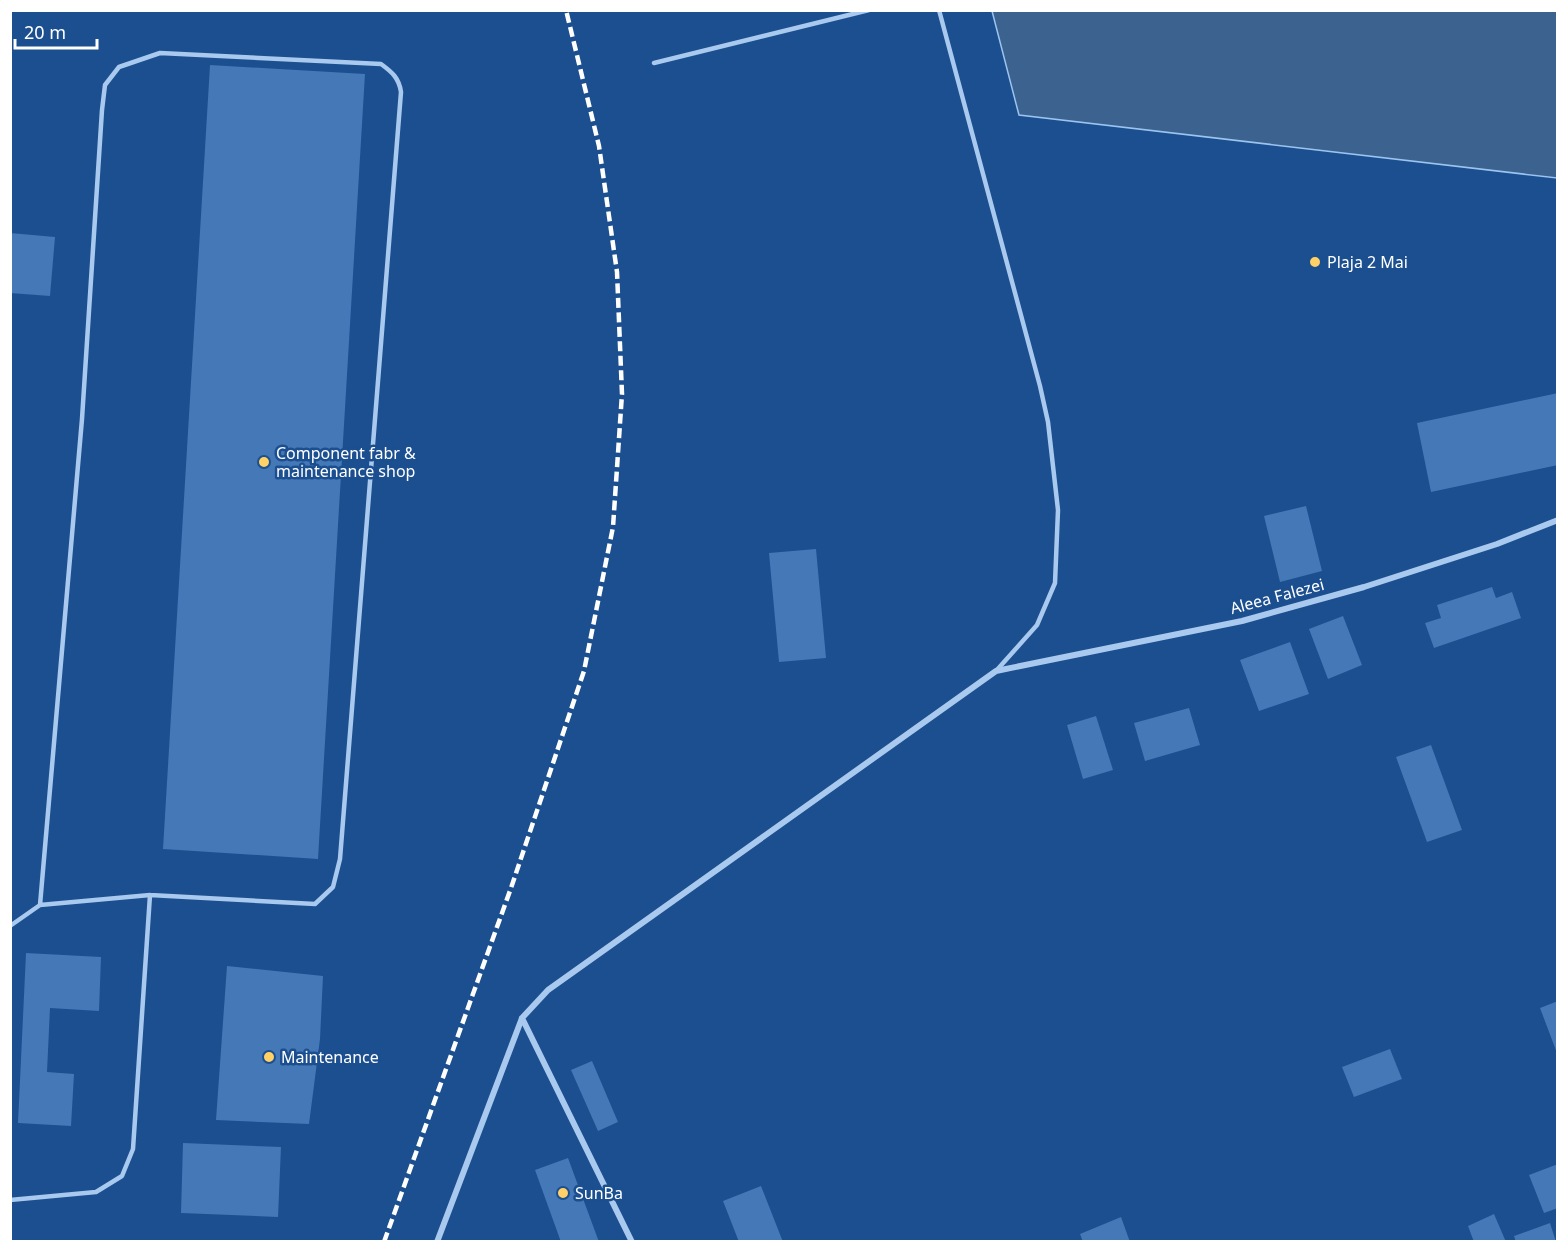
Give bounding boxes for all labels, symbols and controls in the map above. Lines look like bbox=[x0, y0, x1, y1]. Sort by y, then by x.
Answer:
scale bar bbox=[15, 12, 98, 50]
text: 20 m bbox=[24, 20, 66, 44]
place label: Plaja 2 Mai bbox=[1327, 251, 1408, 273]
marker: Plaja 2 Mai bbox=[1308, 255, 1322, 269]
place label: Component fabr & maintenance shop bbox=[276, 442, 416, 482]
marker: Component fabr & maintenance shop bbox=[257, 455, 271, 469]
street label: Aleea Falezei bbox=[1228, 573, 1326, 619]
place label: Maintenance bbox=[281, 1046, 379, 1068]
marker: Maintenance bbox=[262, 1050, 276, 1064]
place label: SunBa bbox=[575, 1182, 623, 1204]
marker: SunBa bbox=[556, 1186, 570, 1200]

